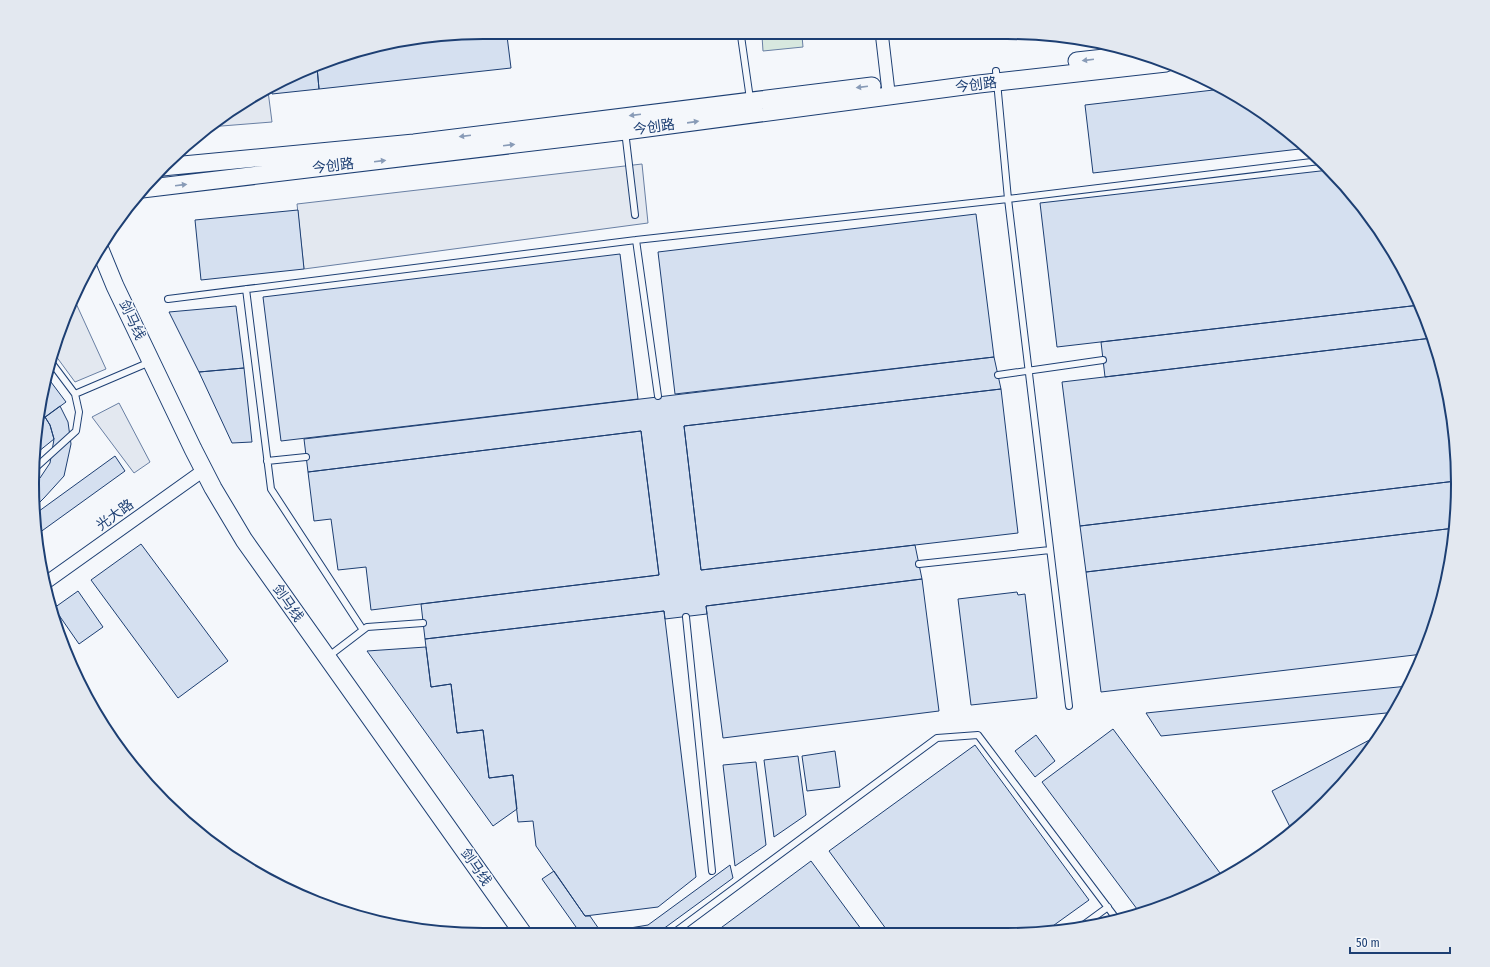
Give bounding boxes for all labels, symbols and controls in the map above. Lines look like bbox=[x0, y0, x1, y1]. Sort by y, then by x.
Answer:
one-way arrow bbox=[1082, 57, 1094, 63]
street label: 今创路 bbox=[954, 74, 998, 96]
one-way arrow bbox=[856, 84, 868, 91]
one-way arrow bbox=[629, 112, 641, 118]
street label: 今创路 bbox=[632, 116, 676, 138]
one-way arrow bbox=[687, 119, 699, 125]
one-way arrow bbox=[459, 133, 471, 140]
one-way arrow bbox=[503, 142, 515, 148]
street label: 今创路 bbox=[311, 155, 355, 177]
one-way arrow bbox=[374, 158, 386, 164]
one-way arrow bbox=[175, 181, 187, 188]
street label: 剑马线 bbox=[115, 297, 149, 343]
street label: 光大路 bbox=[93, 496, 137, 534]
street label: 剑马线 bbox=[269, 581, 307, 625]
street label: 剑马线 bbox=[457, 845, 495, 889]
scale bar bbox=[1350, 929, 1450, 955]
text: 50 m bbox=[1356, 936, 1380, 950]

